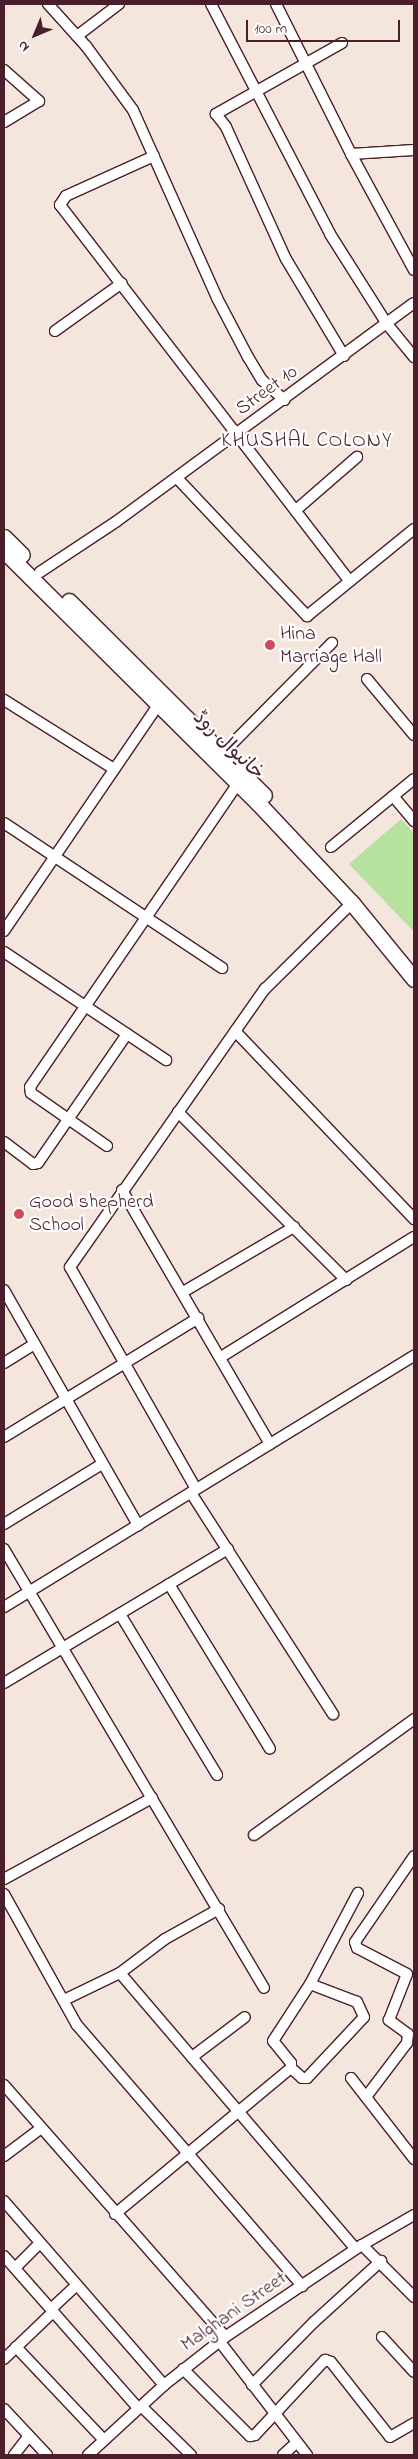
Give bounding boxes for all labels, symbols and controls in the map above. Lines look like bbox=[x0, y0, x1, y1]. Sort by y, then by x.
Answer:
north arrow bbox=[10, 10, 60, 60]
scale bar bbox=[248, 10, 402, 42]
text: 100 m bbox=[254, 18, 287, 40]
text: N bbox=[13, 35, 35, 57]
street label: Street 10 bbox=[231, 361, 303, 421]
district label: KHUSHAL COLONY bbox=[220, 428, 394, 454]
place label: Hina Marriage Hall bbox=[280, 622, 382, 669]
marker: Hina Marriage Hall bbox=[264, 639, 276, 651]
street label: خانیوال روڈ bbox=[187, 706, 269, 786]
place label: Good shepherd School bbox=[29, 1190, 153, 1237]
marker: Good shepherd School bbox=[13, 1208, 25, 1220]
street label: Malghani Street bbox=[176, 2267, 292, 2357]

